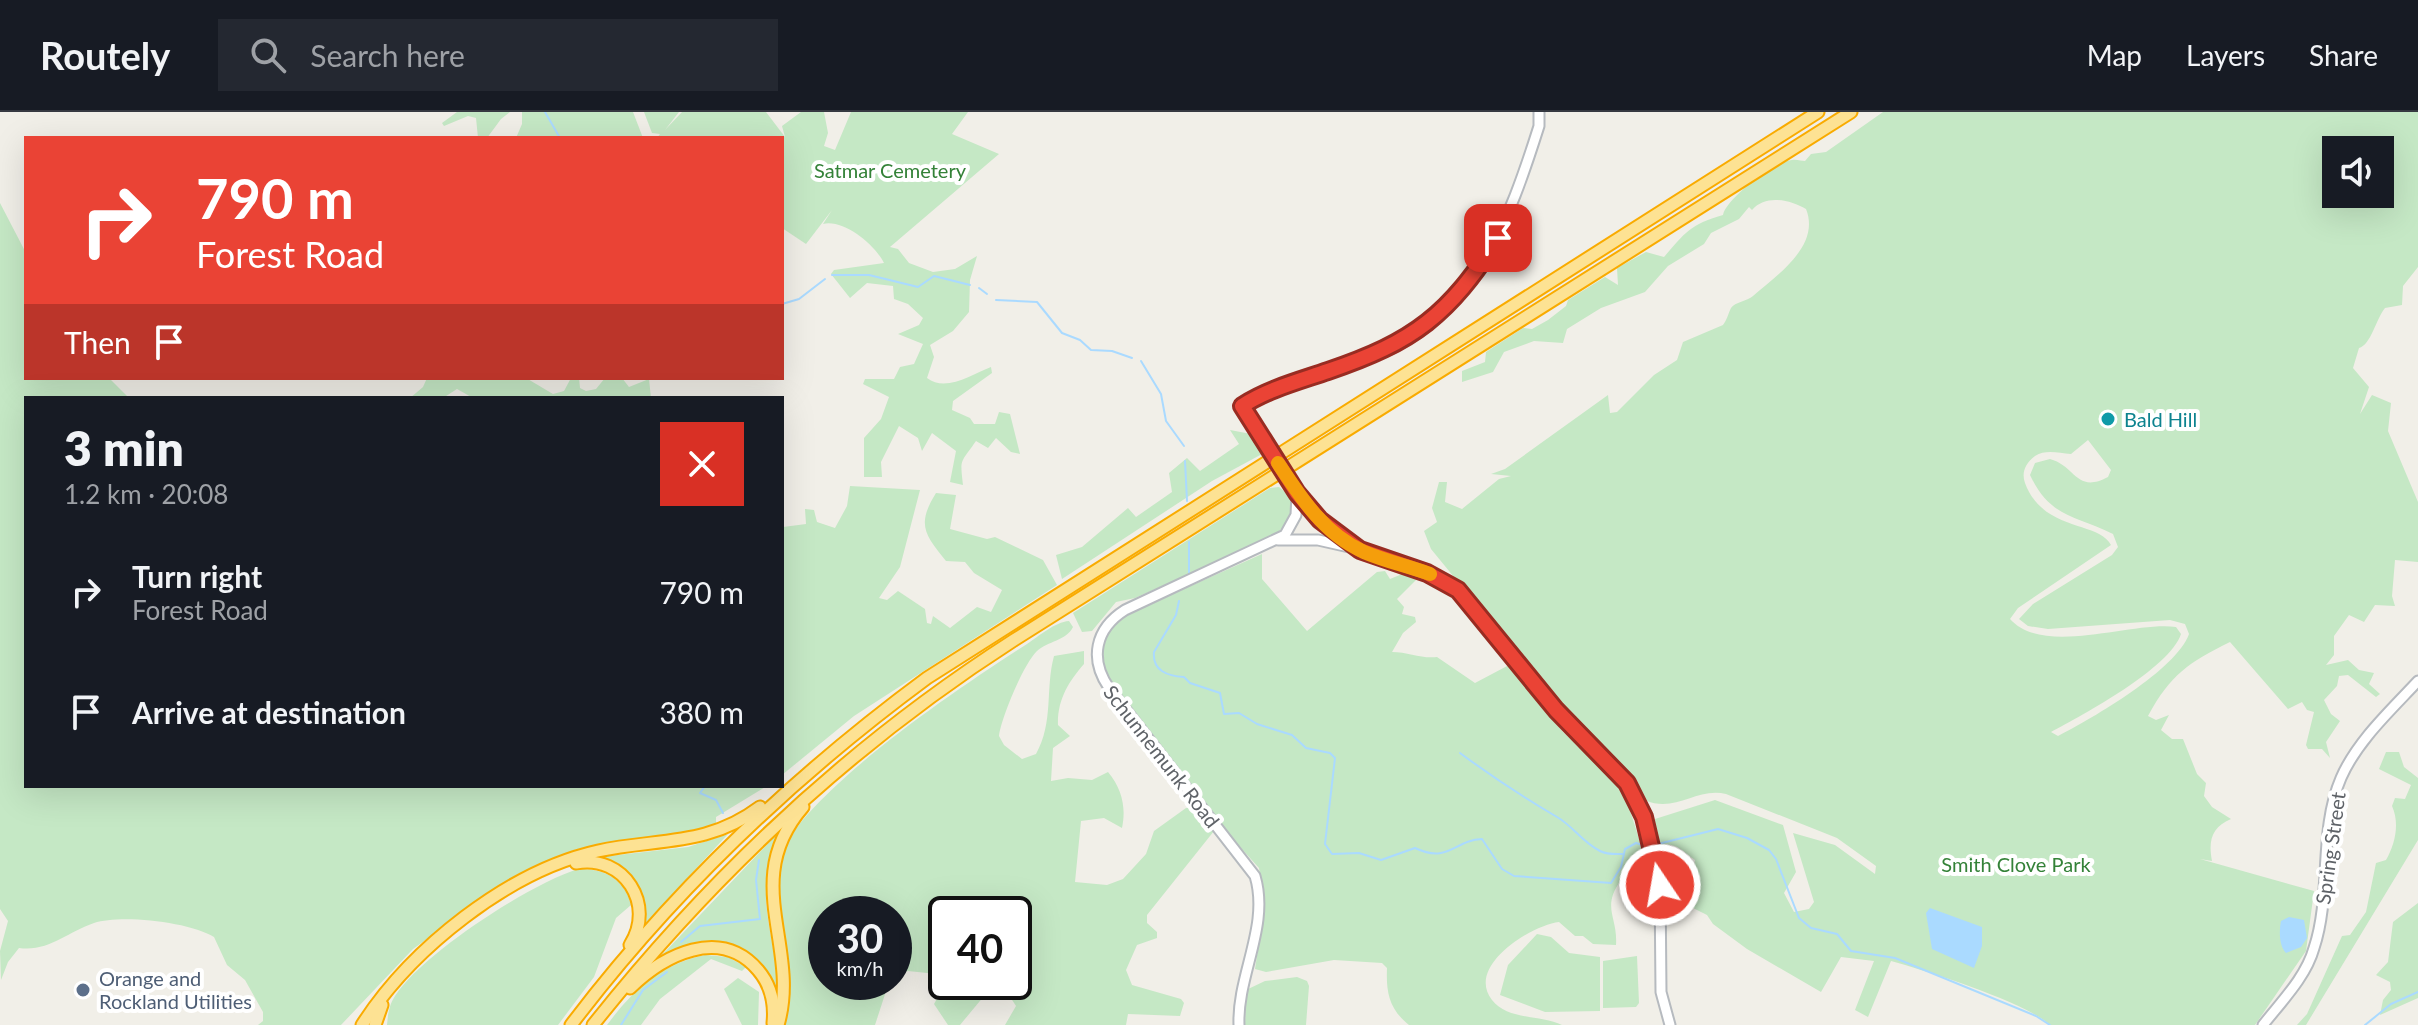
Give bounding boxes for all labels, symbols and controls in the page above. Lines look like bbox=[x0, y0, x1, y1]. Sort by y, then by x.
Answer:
search box bbox=[218, 19, 778, 91]
text: Routely bbox=[40, 32, 170, 78]
icon: search bbox=[246, 33, 290, 77]
text: Search here bbox=[310, 37, 465, 73]
text: Map bbox=[2087, 38, 2142, 72]
text: Layers bbox=[2186, 38, 2265, 72]
text: Share bbox=[2309, 38, 2378, 72]
map controls bbox=[2322, 136, 2394, 208]
button: sound bbox=[2322, 136, 2394, 208]
park label: Satmar Cemetery bbox=[814, 158, 967, 182]
text: 790 m bbox=[196, 164, 354, 231]
icon: right bbox=[64, 168, 168, 272]
pin bbox=[1464, 204, 1532, 272]
icon: arrive bbox=[1476, 216, 1520, 260]
text: Forest Road bbox=[196, 232, 384, 276]
icon: arrive bbox=[147, 320, 191, 364]
text: Then bbox=[64, 324, 131, 360]
place label: Bald Hill bbox=[2124, 407, 2197, 431]
marker: Bald Hill bbox=[2099, 410, 2117, 428]
text: 3 min bbox=[64, 419, 184, 476]
button: close bbox=[660, 422, 744, 506]
text: 1.2 km · 20:08 bbox=[64, 478, 228, 510]
text: Turn right bbox=[132, 558, 262, 594]
icon: right bbox=[64, 570, 108, 614]
text: 790 m bbox=[659, 574, 744, 610]
text: Forest Road bbox=[132, 594, 268, 626]
street label: Schunnemunk Road bbox=[1099, 680, 1225, 832]
icon: arrive bbox=[64, 690, 108, 734]
text: Arrive at destination bbox=[132, 694, 406, 730]
text: 380 m bbox=[659, 694, 744, 730]
street label: Spring Street bbox=[2310, 790, 2350, 906]
position arrow bbox=[1618, 843, 1702, 927]
park label: Smith Clove Park bbox=[1941, 852, 2091, 876]
speed limit sign: 40 bbox=[928, 896, 1032, 1000]
text: 30 bbox=[837, 914, 883, 962]
text: km/h bbox=[837, 956, 883, 980]
place label: Orange and Rockland Utilities bbox=[99, 966, 252, 1013]
marker: Orange and Rockland Utilities bbox=[74, 981, 92, 999]

